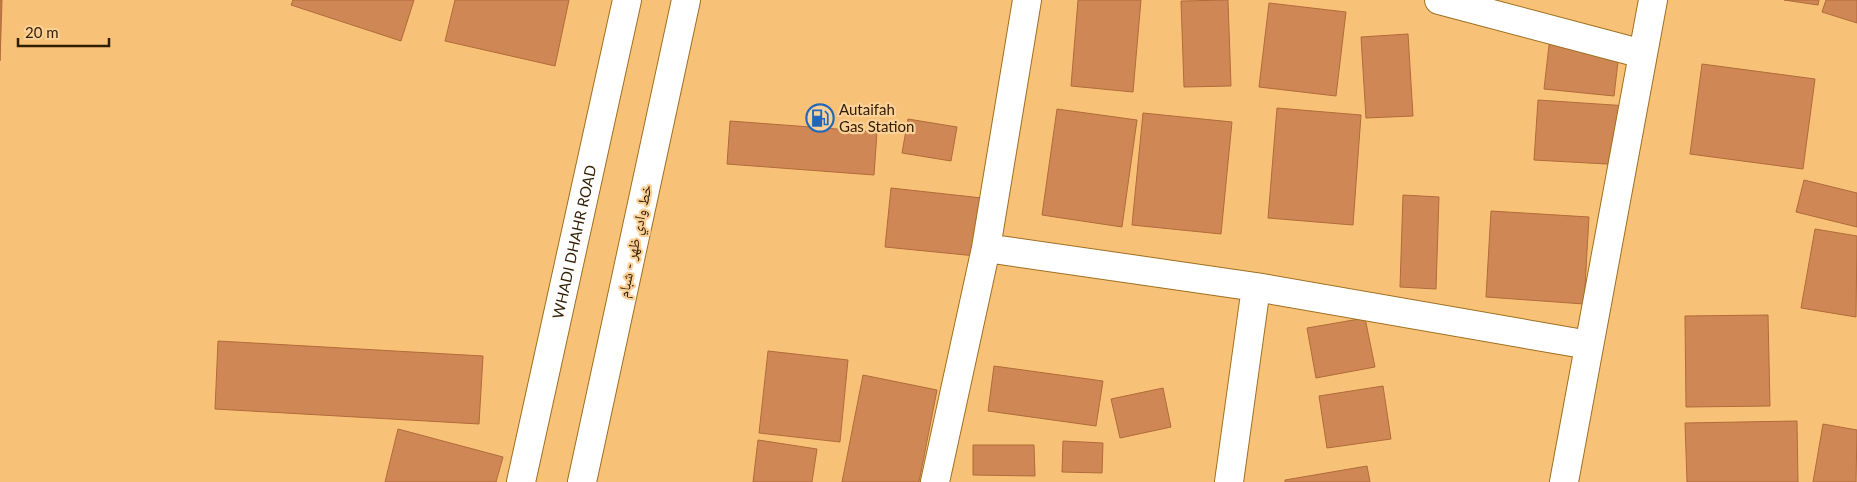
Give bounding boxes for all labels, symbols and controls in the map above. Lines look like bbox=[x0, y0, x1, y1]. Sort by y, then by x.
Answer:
scale bar bbox=[18, 15, 109, 47]
text: 20 m bbox=[25, 23, 59, 41]
place label: Autaifah Gas Station bbox=[839, 100, 914, 135]
fuel station icon: Autaifah Gas Station bbox=[805, 103, 835, 133]
street label: WHADI DHAHR ROAD bbox=[548, 163, 599, 320]
street label: خط وادي ظهر - شبام bbox=[613, 182, 659, 300]

